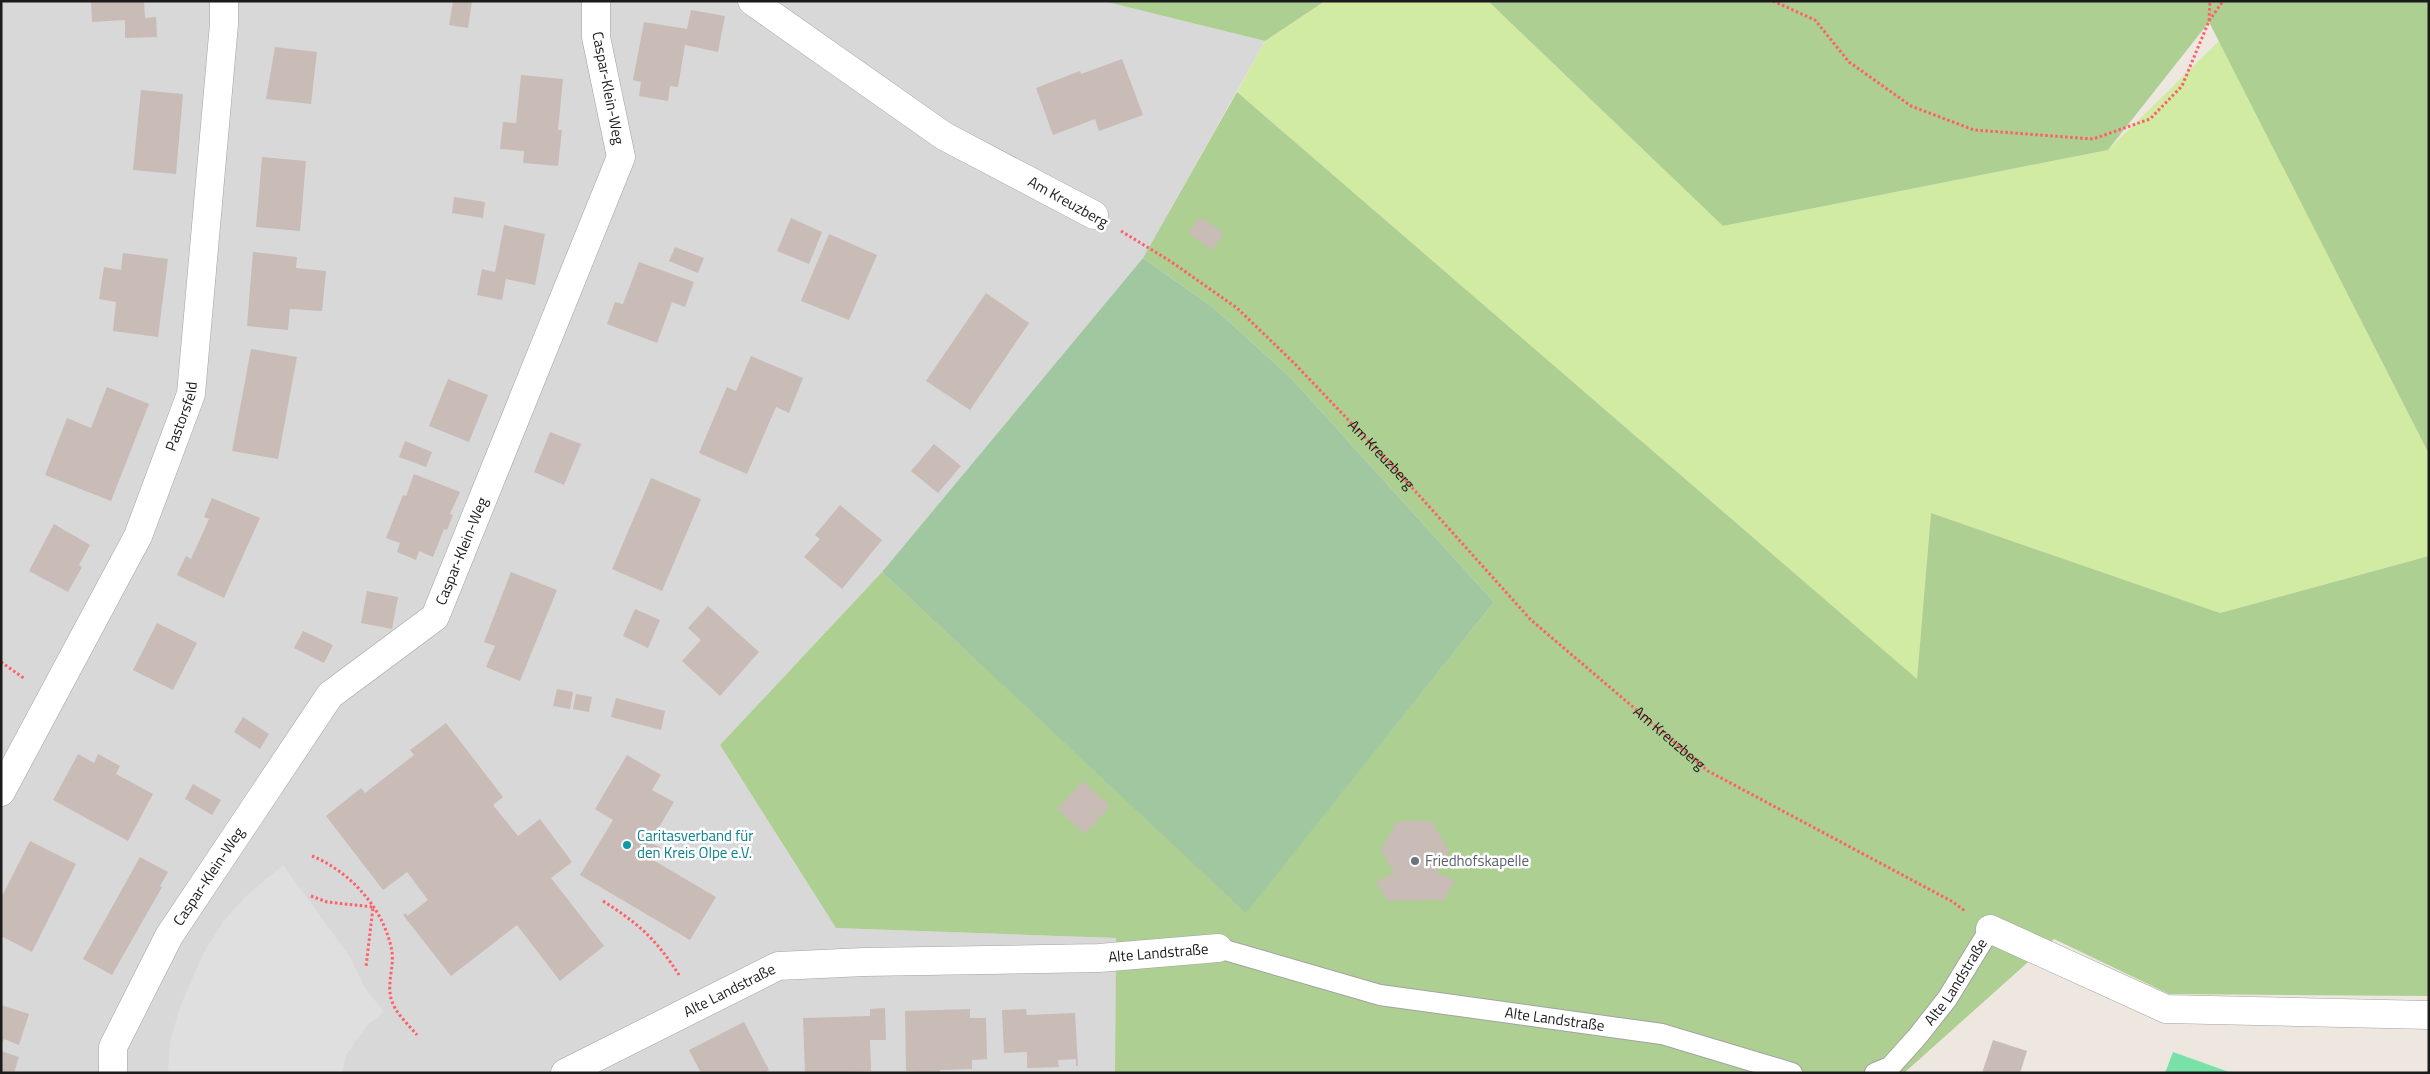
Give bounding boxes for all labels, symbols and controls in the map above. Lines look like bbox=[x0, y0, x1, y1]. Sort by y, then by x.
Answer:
street label: Caspar-Klein-Weg bbox=[586, 29, 631, 147]
street label: Am Kreuzberg bbox=[1024, 170, 1113, 233]
street label: Pastorsfeld bbox=[159, 381, 203, 454]
street label: Am Kreuzberg bbox=[1343, 414, 1421, 495]
street label: Caspar-Klein-Weg bbox=[429, 493, 493, 608]
street label: Am Kreuzberg bbox=[1628, 700, 1711, 775]
street label: Caspar-Klein-Weg bbox=[167, 822, 250, 930]
place label: Caritasverband für den Kreis Olpe e.V. bbox=[637, 824, 753, 864]
marker: Caritasverband für den Kreis Olpe e.V. bbox=[621, 839, 633, 851]
place label: Friedhofskapelle bbox=[1425, 849, 1529, 872]
marker: Friedhofskapelle bbox=[1409, 855, 1421, 867]
street label: Alte Landstraße bbox=[1918, 934, 1993, 1030]
street label: Alte Landstraße bbox=[1107, 937, 1209, 968]
street label: Alte Landstraße bbox=[679, 957, 779, 1023]
street label: Alte Landstraße bbox=[1503, 1000, 1606, 1037]

